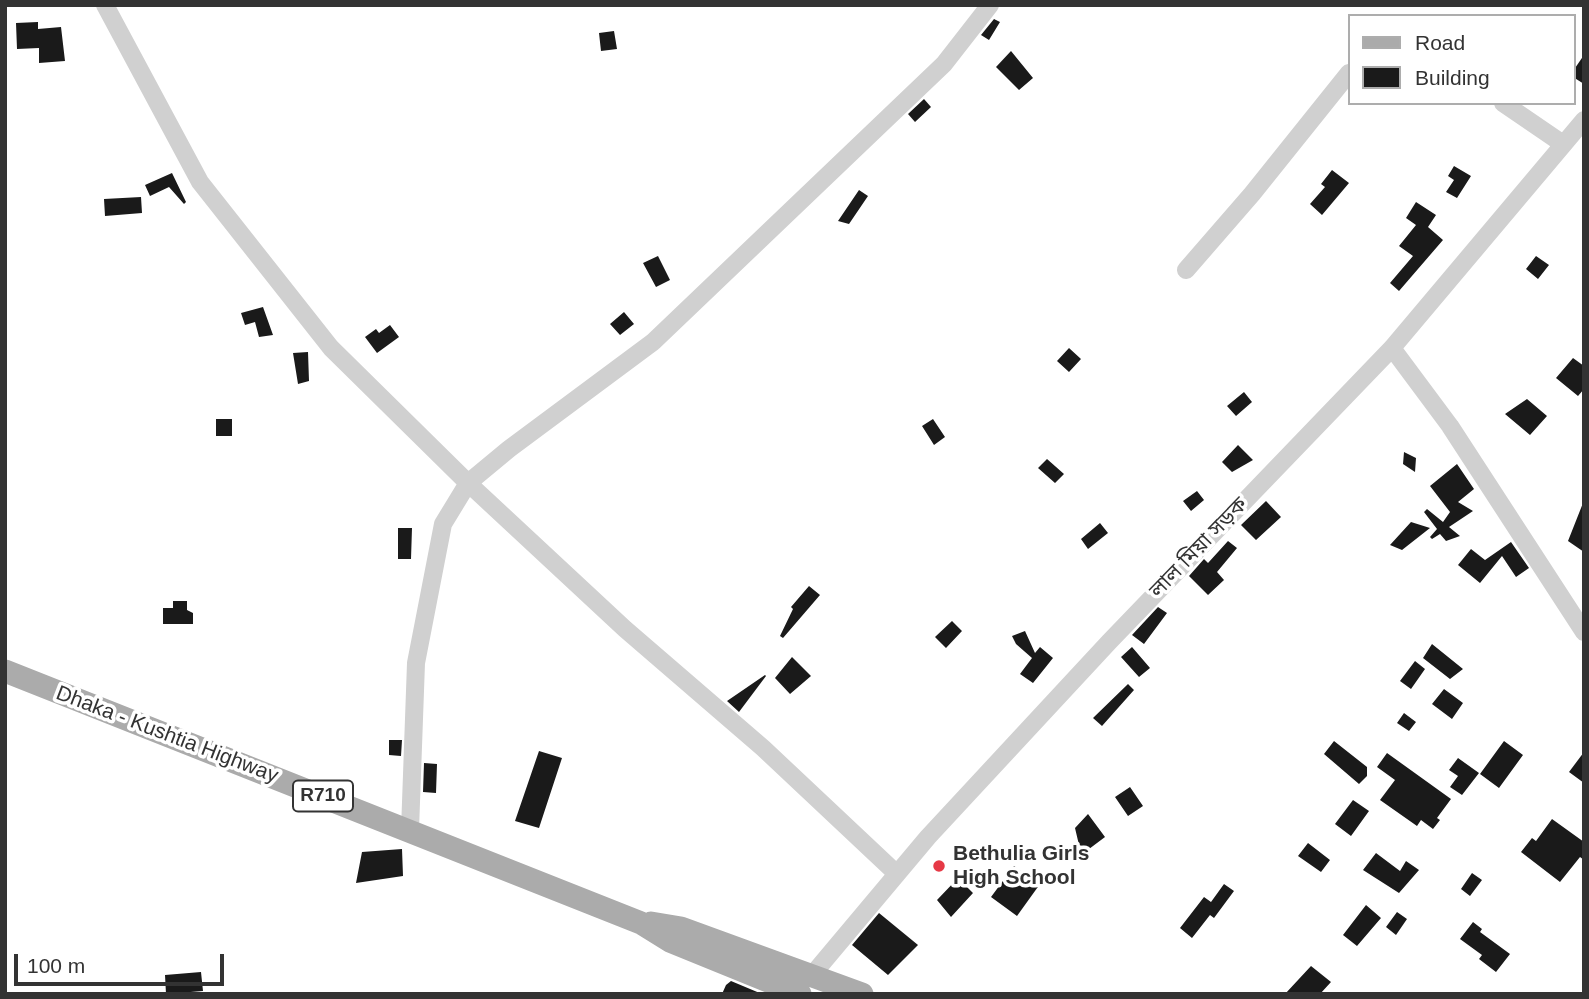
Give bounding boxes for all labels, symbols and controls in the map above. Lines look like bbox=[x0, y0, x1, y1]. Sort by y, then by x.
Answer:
legend bbox=[1348, 14, 1575, 105]
text: Road bbox=[1415, 31, 1465, 54]
text: Building bbox=[1415, 66, 1490, 89]
street label: লাল মিয়া সড়ক bbox=[1145, 492, 1253, 604]
street label: Dhaka - Kushtia Highway bbox=[52, 681, 282, 789]
road number: R710 bbox=[293, 780, 353, 811]
place label: Bethulia Girls High School bbox=[953, 841, 1090, 891]
marker: Bethulia Girls High School bbox=[931, 858, 947, 874]
scale bar bbox=[18, 940, 228, 984]
text: 100 m bbox=[27, 954, 85, 977]

